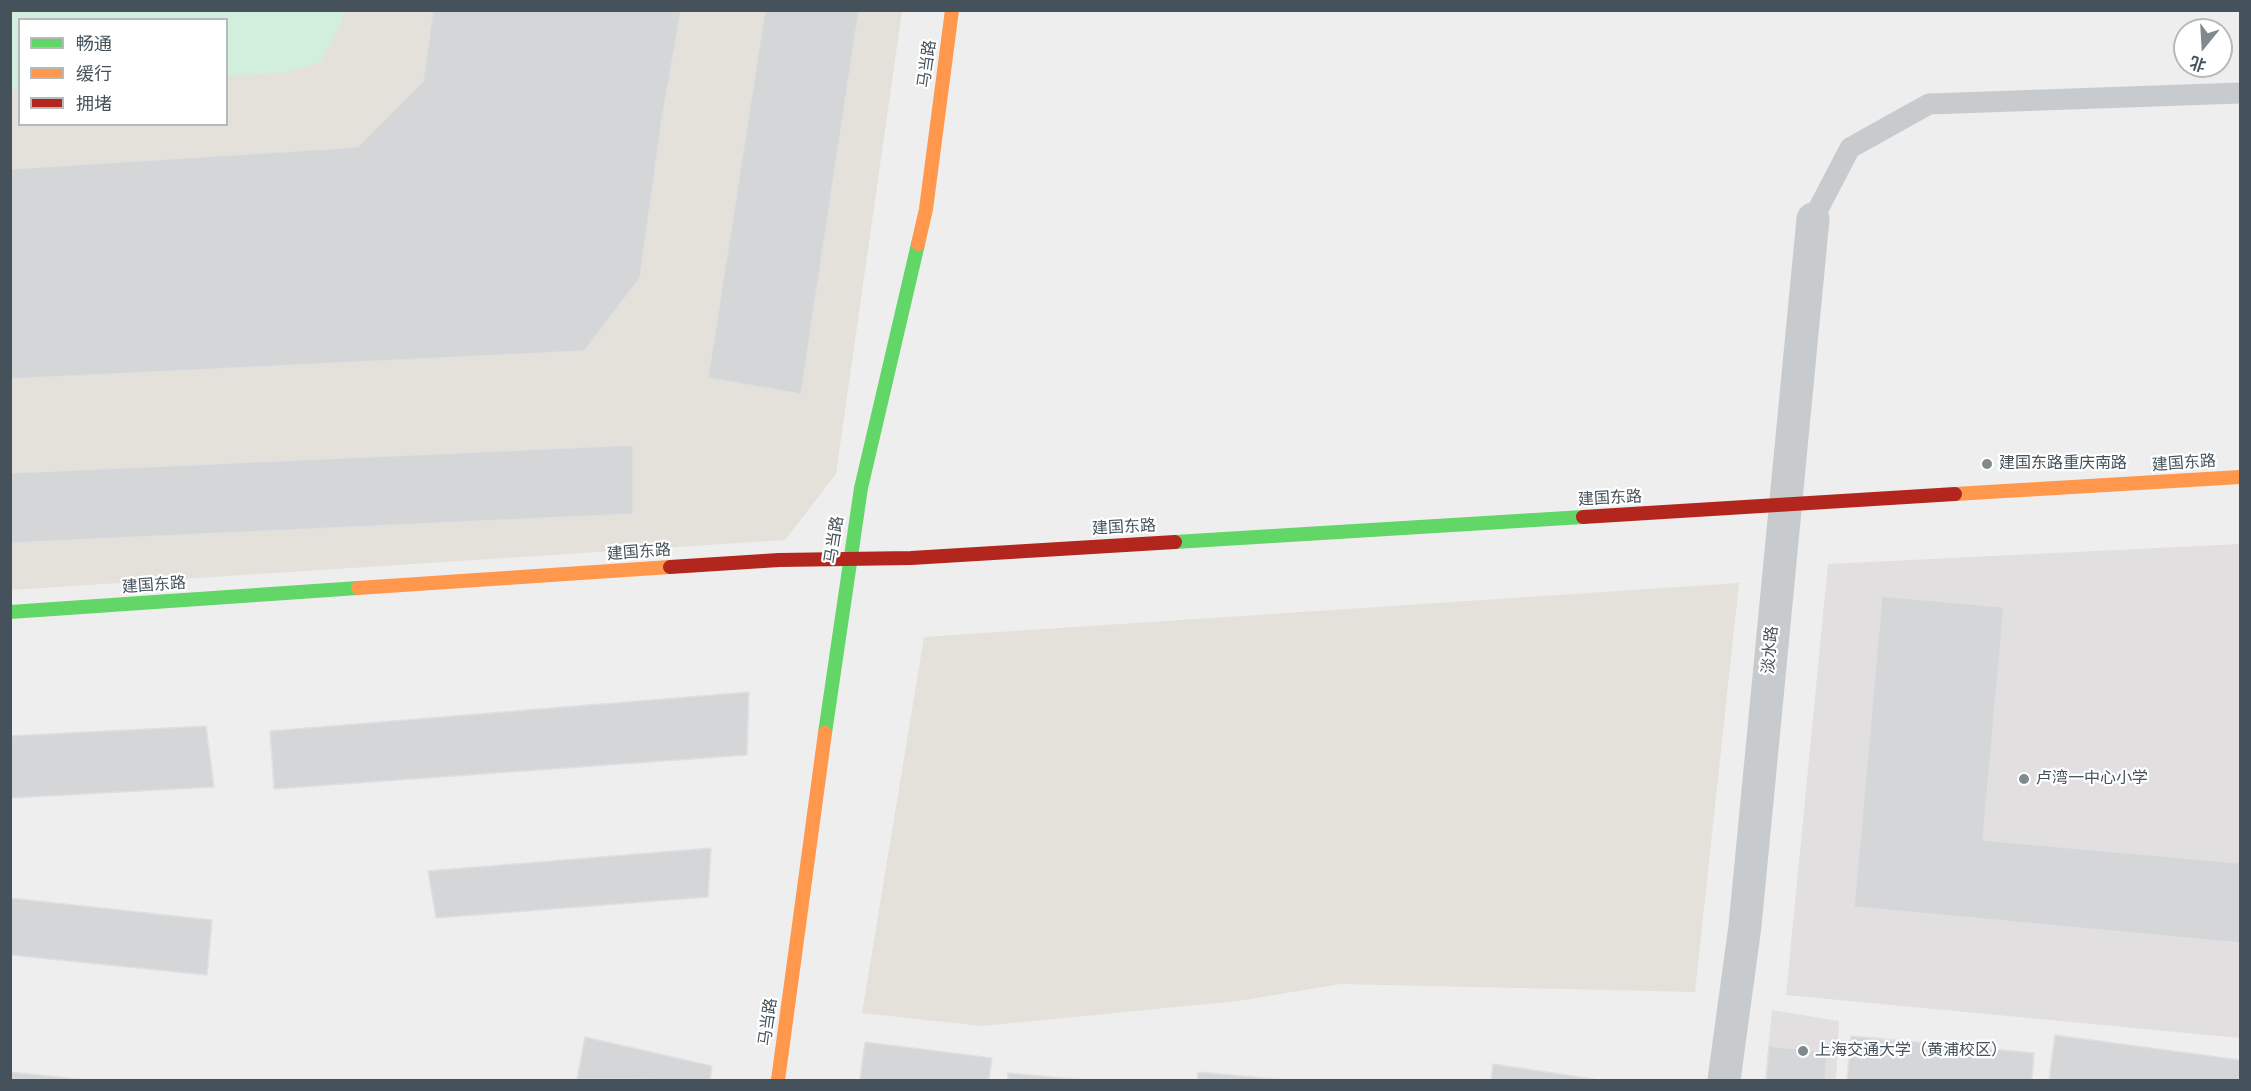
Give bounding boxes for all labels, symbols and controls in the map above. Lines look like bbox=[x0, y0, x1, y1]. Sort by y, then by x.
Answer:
legend bbox=[18, 18, 228, 126]
north arrow bbox=[2173, 18, 2233, 78]
text: 畅通 bbox=[76, 31, 112, 56]
street label: 马当路 bbox=[915, 39, 941, 89]
text: 北 bbox=[2187, 50, 2209, 77]
text: 缓行 bbox=[76, 61, 112, 86]
text: 拥堵 bbox=[76, 91, 112, 116]
street label: 建国东路 bbox=[2151, 452, 2217, 476]
place label: 建国东路重庆南路 bbox=[1999, 454, 2127, 474]
marker: 建国东路重庆南路 bbox=[1980, 457, 1994, 471]
street label: 建国东路 bbox=[1578, 488, 1642, 510]
street label: 马当路 bbox=[822, 515, 848, 565]
street label: 建国东路 bbox=[1092, 517, 1156, 539]
street label: 建国东路 bbox=[606, 541, 672, 565]
street label: 建国东路 bbox=[121, 574, 187, 598]
street label: 淡水路 bbox=[1759, 625, 1783, 675]
place label: 卢湾一中心小学 bbox=[2036, 769, 2148, 789]
marker: 卢湾一中心小学 bbox=[2017, 772, 2031, 786]
street label: 马当路 bbox=[756, 997, 782, 1047]
place label: 上海交通大学（黄浦校区） bbox=[1815, 1041, 2007, 1061]
marker: 上海交通大学（黄浦校区） bbox=[1796, 1044, 1810, 1058]

